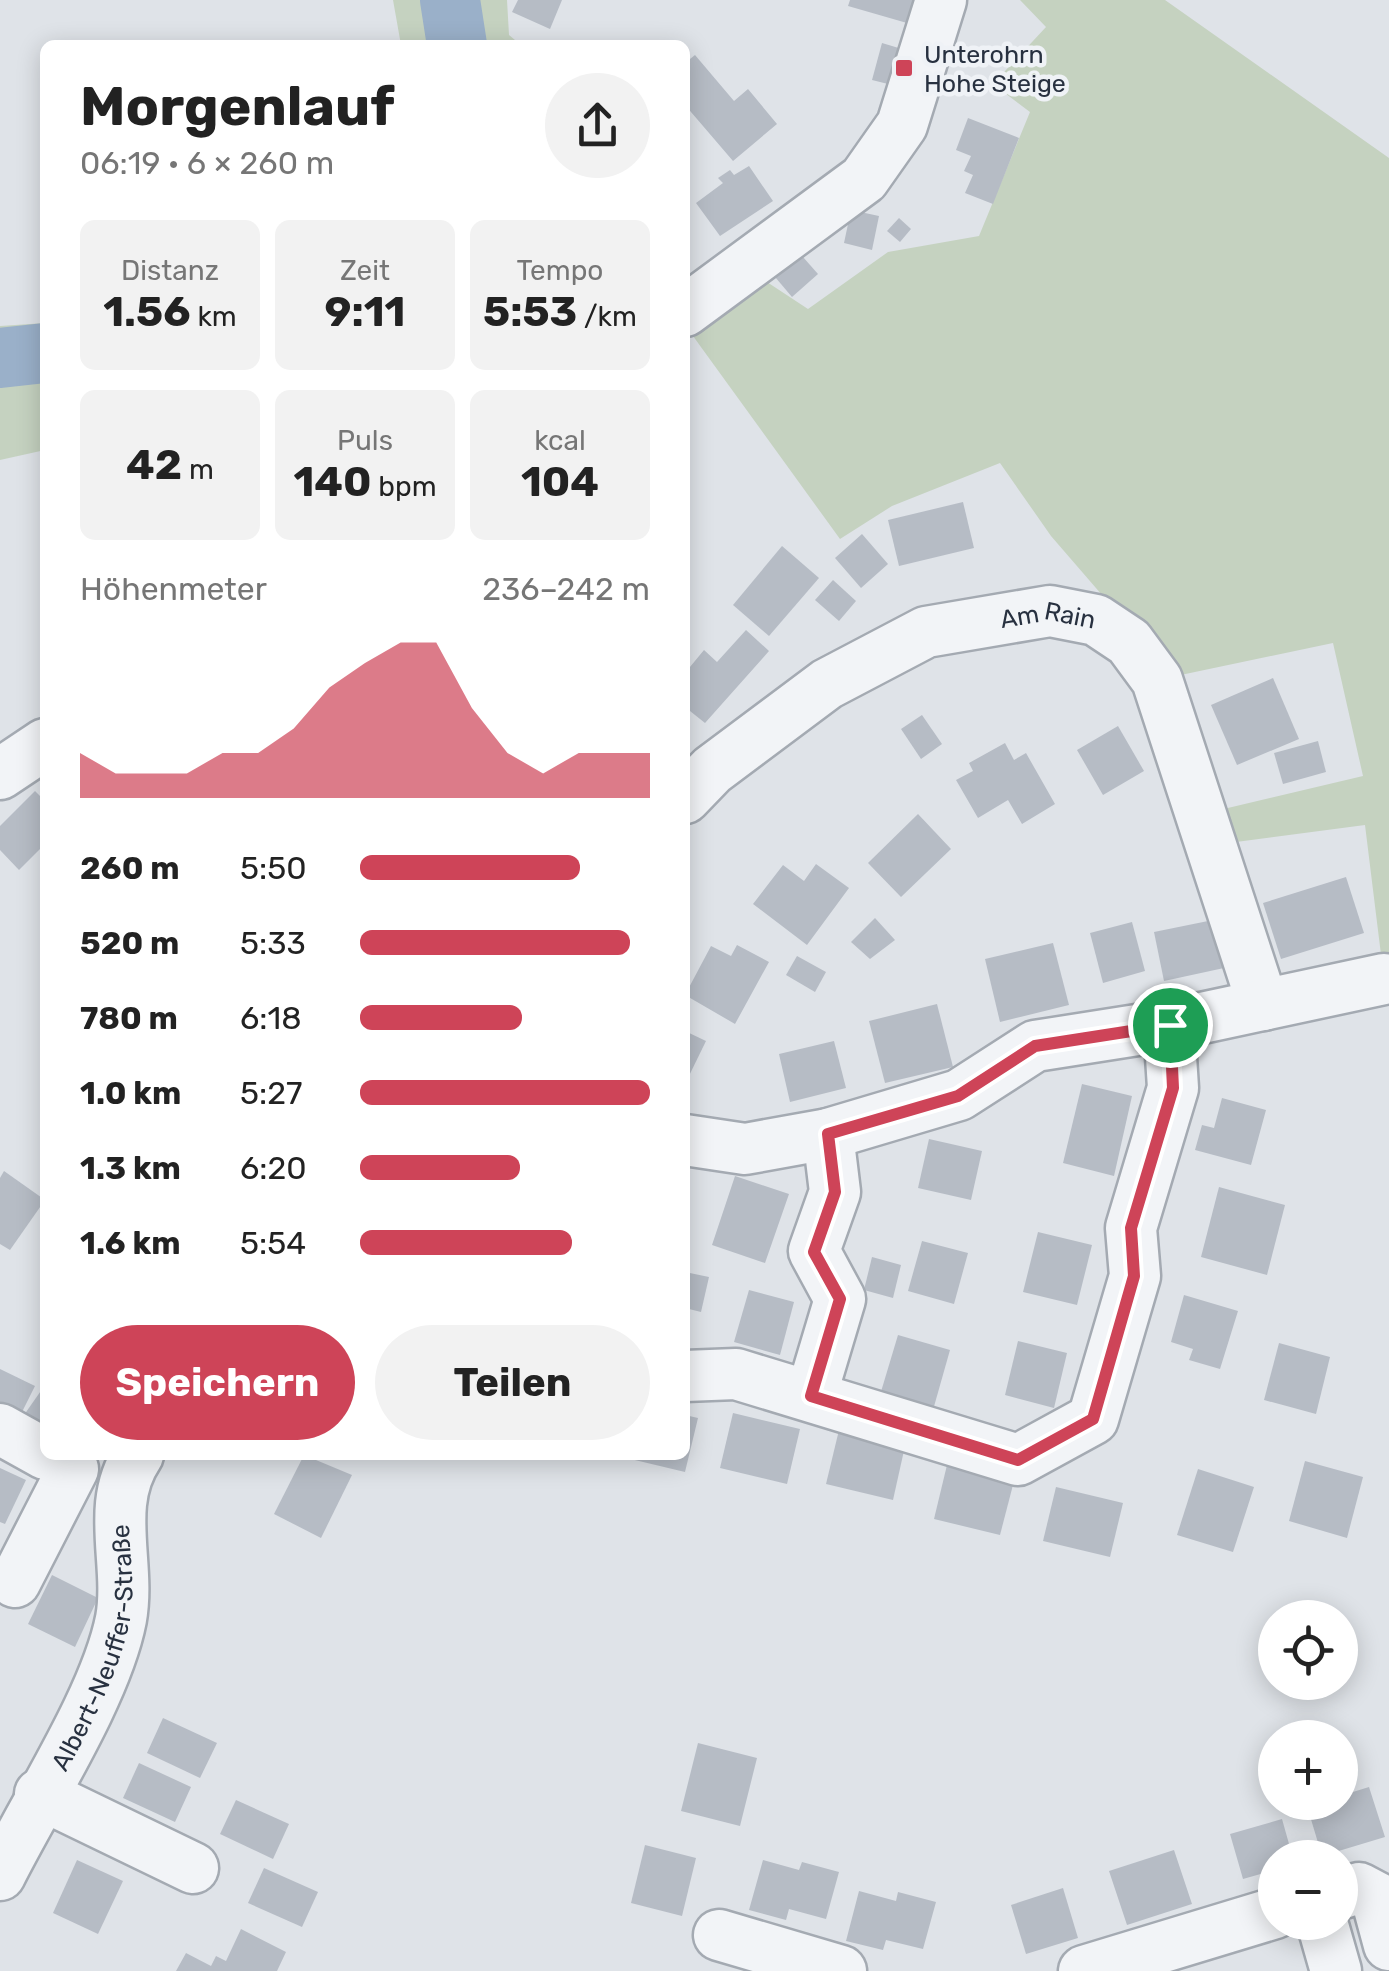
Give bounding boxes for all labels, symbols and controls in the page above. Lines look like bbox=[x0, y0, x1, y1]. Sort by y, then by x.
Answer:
place label: Unterohrn Hohe Steige bbox=[924, 40, 1066, 98]
marker: Unterohrn Hohe Steige bbox=[893, 57, 915, 79]
button: share bbox=[545, 73, 650, 178]
text: Morgenlauf bbox=[80, 74, 395, 139]
text: 06:19 · 6 × 260 m bbox=[80, 144, 334, 182]
text: Distanz bbox=[121, 254, 219, 287]
text: Zeit bbox=[340, 254, 390, 287]
text: Tempo bbox=[517, 254, 603, 287]
text: 1.56 bbox=[103, 287, 191, 337]
text: 9:11 bbox=[325, 287, 405, 337]
text: 5:53 bbox=[483, 287, 577, 337]
text: km bbox=[191, 300, 237, 333]
text: /km bbox=[577, 300, 637, 333]
text: Puls bbox=[337, 424, 393, 457]
text: kcal bbox=[534, 424, 586, 457]
text: 42 bbox=[126, 440, 182, 490]
text: m bbox=[182, 453, 214, 486]
text: 140 bbox=[293, 457, 372, 507]
text: 104 bbox=[521, 457, 599, 507]
text: bpm bbox=[372, 470, 437, 503]
text: Höhenmeter bbox=[80, 570, 267, 608]
text: 236–242 m bbox=[482, 570, 650, 608]
street label: Am Rain bbox=[998, 596, 1098, 635]
text: 260 m bbox=[80, 849, 180, 887]
text: 5:50 bbox=[240, 849, 307, 887]
text: 520 m bbox=[80, 924, 179, 962]
text: 5:33 bbox=[240, 924, 306, 962]
pin bbox=[1128, 983, 1213, 1068]
icon: arrive bbox=[1143, 998, 1198, 1053]
text: 780 m bbox=[80, 999, 178, 1037]
text: 6:18 bbox=[240, 999, 302, 1037]
text: 1.0 km bbox=[80, 1074, 181, 1112]
text: 5:27 bbox=[240, 1074, 302, 1112]
text: 1.3 km bbox=[80, 1149, 181, 1187]
text: 6:20 bbox=[240, 1149, 307, 1187]
text: 1.6 km bbox=[80, 1224, 181, 1262]
text: 5:54 bbox=[240, 1224, 306, 1262]
button: Speichern bbox=[80, 1325, 355, 1440]
button: Teilen bbox=[375, 1325, 650, 1440]
street label: Albert-Neuffer-Straße bbox=[46, 1524, 138, 1776]
map controls bbox=[1258, 1600, 1358, 1940]
button: locate bbox=[1258, 1600, 1358, 1700]
button: + bbox=[1258, 1720, 1358, 1820]
button: − bbox=[1258, 1840, 1358, 1940]

